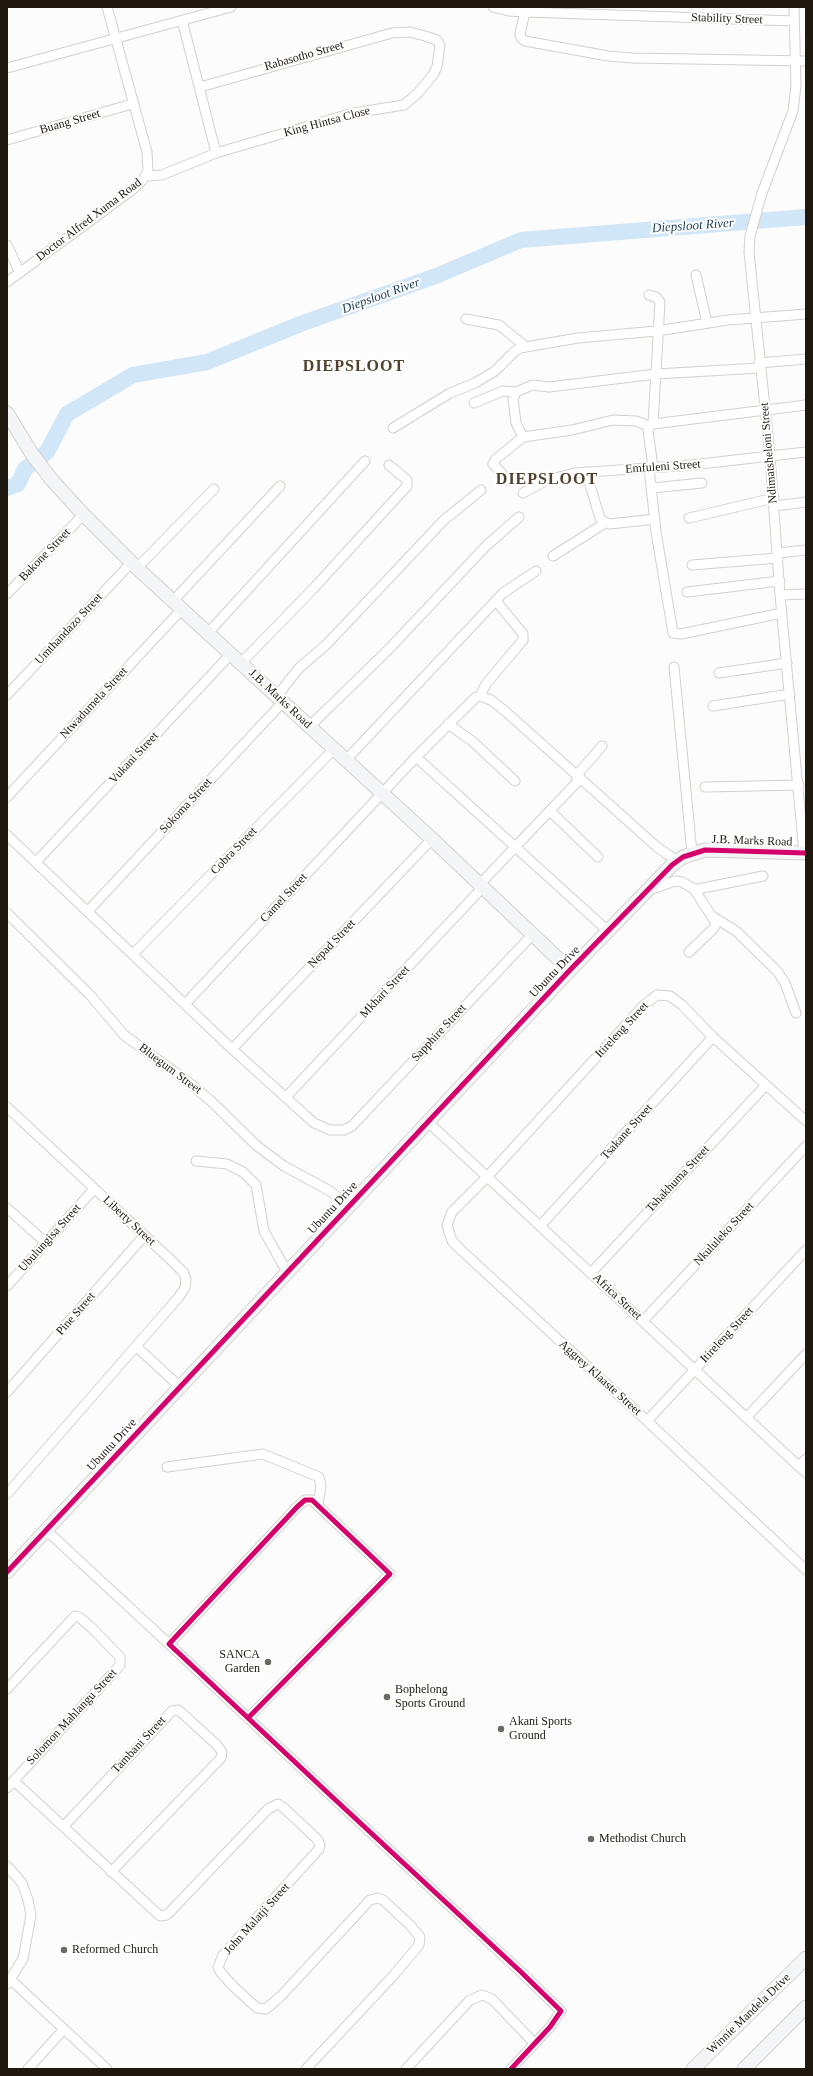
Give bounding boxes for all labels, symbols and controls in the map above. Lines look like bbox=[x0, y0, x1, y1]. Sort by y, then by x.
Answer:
street label: Stability Street bbox=[691, 11, 763, 27]
street label: Rabasotho Street bbox=[263, 38, 345, 74]
street label: King Hintsa Close bbox=[282, 104, 372, 140]
street label: Buang Street bbox=[38, 106, 102, 138]
street label: Doctor Alfred Xuma Road bbox=[33, 176, 145, 264]
water label: Diepsloot River bbox=[652, 215, 734, 237]
water label: Diepsloot River bbox=[340, 275, 422, 317]
district label: DIEPSLOOT bbox=[303, 357, 405, 377]
street label: Ndimatsheloni Street bbox=[757, 402, 781, 504]
street label: Emfuleni Street bbox=[625, 457, 701, 477]
district label: DIEPSLOOT bbox=[496, 470, 598, 490]
street label: Bakone Street bbox=[16, 526, 74, 584]
street label: Umthandazo Street bbox=[32, 590, 106, 668]
street label: Ntwadumela Street bbox=[57, 664, 131, 742]
street label: J.B. Marks Road bbox=[246, 666, 314, 732]
street label: Vukani Street bbox=[106, 729, 162, 787]
street label: Sokoma Street bbox=[157, 775, 215, 837]
street label: Cobra Street bbox=[208, 824, 260, 878]
street label: J.B. Marks Road bbox=[711, 832, 793, 850]
street label: Camel Street bbox=[257, 870, 311, 926]
street label: Nepad Street bbox=[305, 917, 359, 971]
street label: Ubuntu Drive bbox=[527, 943, 583, 1001]
street label: Mkhari Street bbox=[357, 963, 413, 1021]
street label: Itireleng Street bbox=[592, 999, 652, 1061]
street label: Sapphire Street bbox=[409, 1001, 469, 1065]
street label: Bluegum Street bbox=[136, 1041, 204, 1097]
street label: Tsakane Street bbox=[598, 1101, 656, 1163]
street label: Tshakhuma Street bbox=[643, 1143, 713, 1215]
street label: Ubuntu Drive bbox=[305, 1179, 361, 1237]
street label: Liberty Street bbox=[100, 1193, 158, 1249]
street label: Nkululeko Street bbox=[691, 1199, 757, 1269]
street label: Ubulungisa Street bbox=[16, 1201, 84, 1275]
street label: Africa Street bbox=[590, 1271, 644, 1323]
street label: Pine Street bbox=[53, 1290, 99, 1338]
street label: Itireleng Street bbox=[697, 1304, 757, 1366]
street label: Aggrey Klaaste Street bbox=[556, 1337, 644, 1419]
street label: Ubuntu Drive bbox=[84, 1416, 140, 1474]
place label: SANCA Garden bbox=[219, 1648, 260, 1676]
marker: SANCA Garden bbox=[263, 1657, 273, 1667]
street label: Solomon Mahlangu Street bbox=[24, 1666, 120, 1768]
place label: Bophelong Sports Ground bbox=[395, 1683, 465, 1711]
marker: Bophelong Sports Ground bbox=[382, 1692, 392, 1702]
street label: Tambani Street bbox=[109, 1713, 169, 1777]
place label: Akani Sports Ground bbox=[509, 1715, 572, 1743]
marker: Akani Sports Ground bbox=[496, 1724, 506, 1734]
place label: Methodist Church bbox=[599, 1832, 686, 1846]
marker: Methodist Church bbox=[586, 1834, 596, 1844]
street label: John Malatji Street bbox=[221, 1880, 293, 1958]
place label: Reformed Church bbox=[72, 1943, 158, 1957]
marker: Reformed Church bbox=[59, 1945, 69, 1955]
street label: Winnie Mandela Drive bbox=[704, 1971, 794, 2057]

